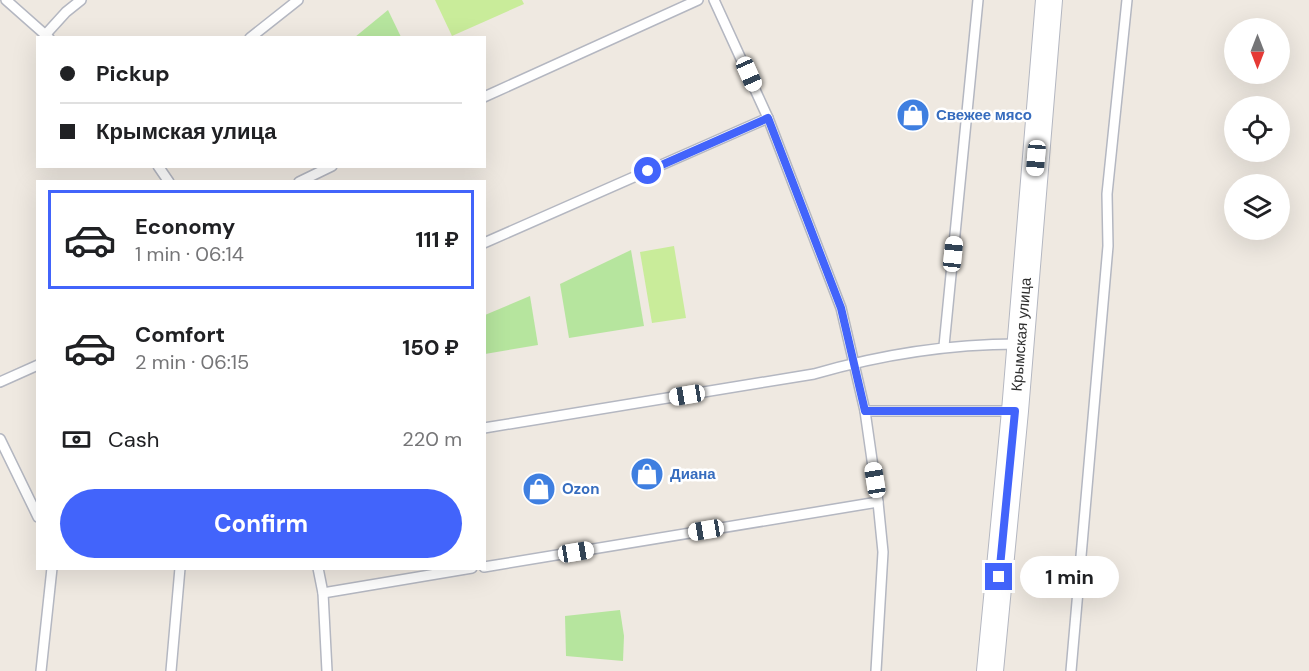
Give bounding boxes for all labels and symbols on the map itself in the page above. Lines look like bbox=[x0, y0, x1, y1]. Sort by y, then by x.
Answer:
north arrow bbox=[1224, 18, 1290, 84]
car bbox=[733, 54, 765, 94]
shop icon: Свежее мясо bbox=[895, 97, 931, 133]
place label: Свежее мясо bbox=[936, 105, 1032, 125]
car bbox=[1025, 139, 1047, 177]
route start bbox=[634, 157, 661, 184]
car bbox=[942, 235, 964, 273]
street label: Крымская улица bbox=[1007, 276, 1036, 392]
car bbox=[668, 383, 706, 407]
shop icon: Диана bbox=[629, 456, 665, 492]
car bbox=[863, 461, 887, 499]
place label: Диана bbox=[670, 464, 716, 484]
shop icon: Ozon bbox=[521, 471, 557, 507]
place label: Ozon bbox=[562, 479, 600, 499]
car bbox=[687, 518, 725, 542]
car bbox=[557, 540, 595, 564]
callout: 1 min bbox=[1020, 556, 1119, 598]
route end bbox=[985, 563, 1012, 590]

